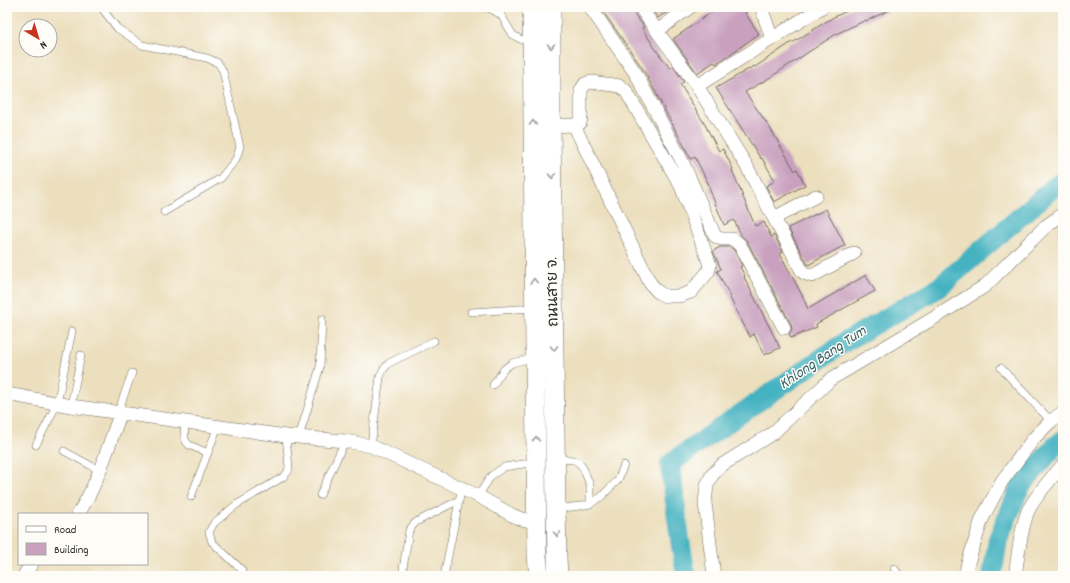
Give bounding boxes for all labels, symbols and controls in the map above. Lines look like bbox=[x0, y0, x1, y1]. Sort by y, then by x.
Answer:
north arrow bbox=[18, 18, 58, 58]
text: N bbox=[35, 36, 50, 53]
one-way arrow bbox=[547, 43, 555, 49]
one-way arrow bbox=[529, 120, 537, 126]
one-way arrow bbox=[548, 173, 556, 179]
street label: ถนนสาย จ. bbox=[542, 257, 566, 327]
one-way arrow bbox=[530, 278, 538, 284]
water label: Khlong Bang Tum bbox=[775, 320, 872, 396]
one-way arrow bbox=[550, 345, 558, 351]
one-way arrow bbox=[532, 436, 540, 442]
legend bbox=[18, 513, 148, 565]
text: Road bbox=[54, 522, 76, 539]
one-way arrow bbox=[552, 531, 561, 537]
text: Building bbox=[54, 542, 89, 559]

